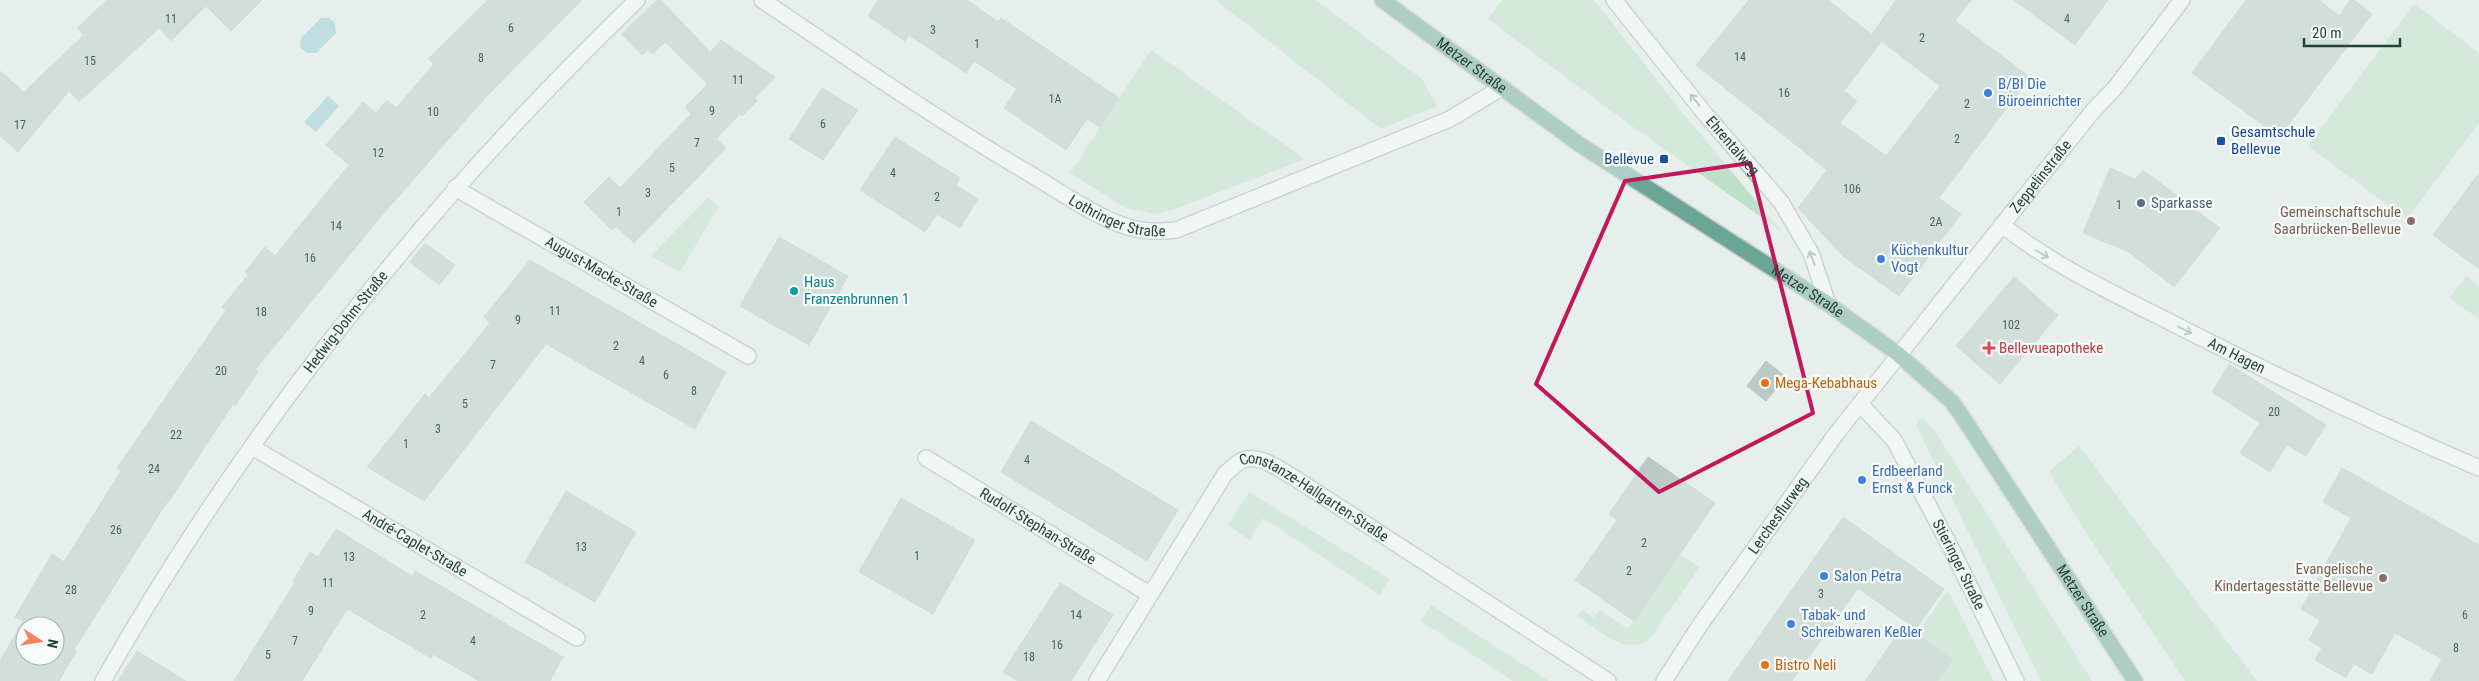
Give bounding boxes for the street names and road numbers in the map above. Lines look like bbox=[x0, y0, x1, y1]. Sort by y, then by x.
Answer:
street label: Metzer Straße bbox=[1433, 34, 1510, 97]
street label: Ehrentalweg bbox=[1702, 112, 1763, 179]
street label: Zeppelinstraße bbox=[2006, 136, 2075, 217]
street label: Lothringer Straße bbox=[1065, 191, 1166, 240]
street label: August-Macke-Straße bbox=[542, 233, 661, 311]
street label: Metzer Straße bbox=[1768, 261, 1847, 321]
street label: Hedwig-Dohm-Straße bbox=[300, 267, 391, 376]
street label: Am Hagen bbox=[2205, 334, 2268, 377]
street label: Constanze-Hallgarten-Straße bbox=[1237, 449, 1392, 546]
street label: Lerchesflurweg bbox=[1744, 473, 1812, 558]
street label: Rudolf-Stephan-Straße bbox=[976, 484, 1099, 568]
street label: André-Caplet-Straße bbox=[359, 505, 471, 581]
street label: Stieringer Straße bbox=[1928, 516, 1989, 613]
street label: Metzer Straße bbox=[2052, 561, 2113, 640]

